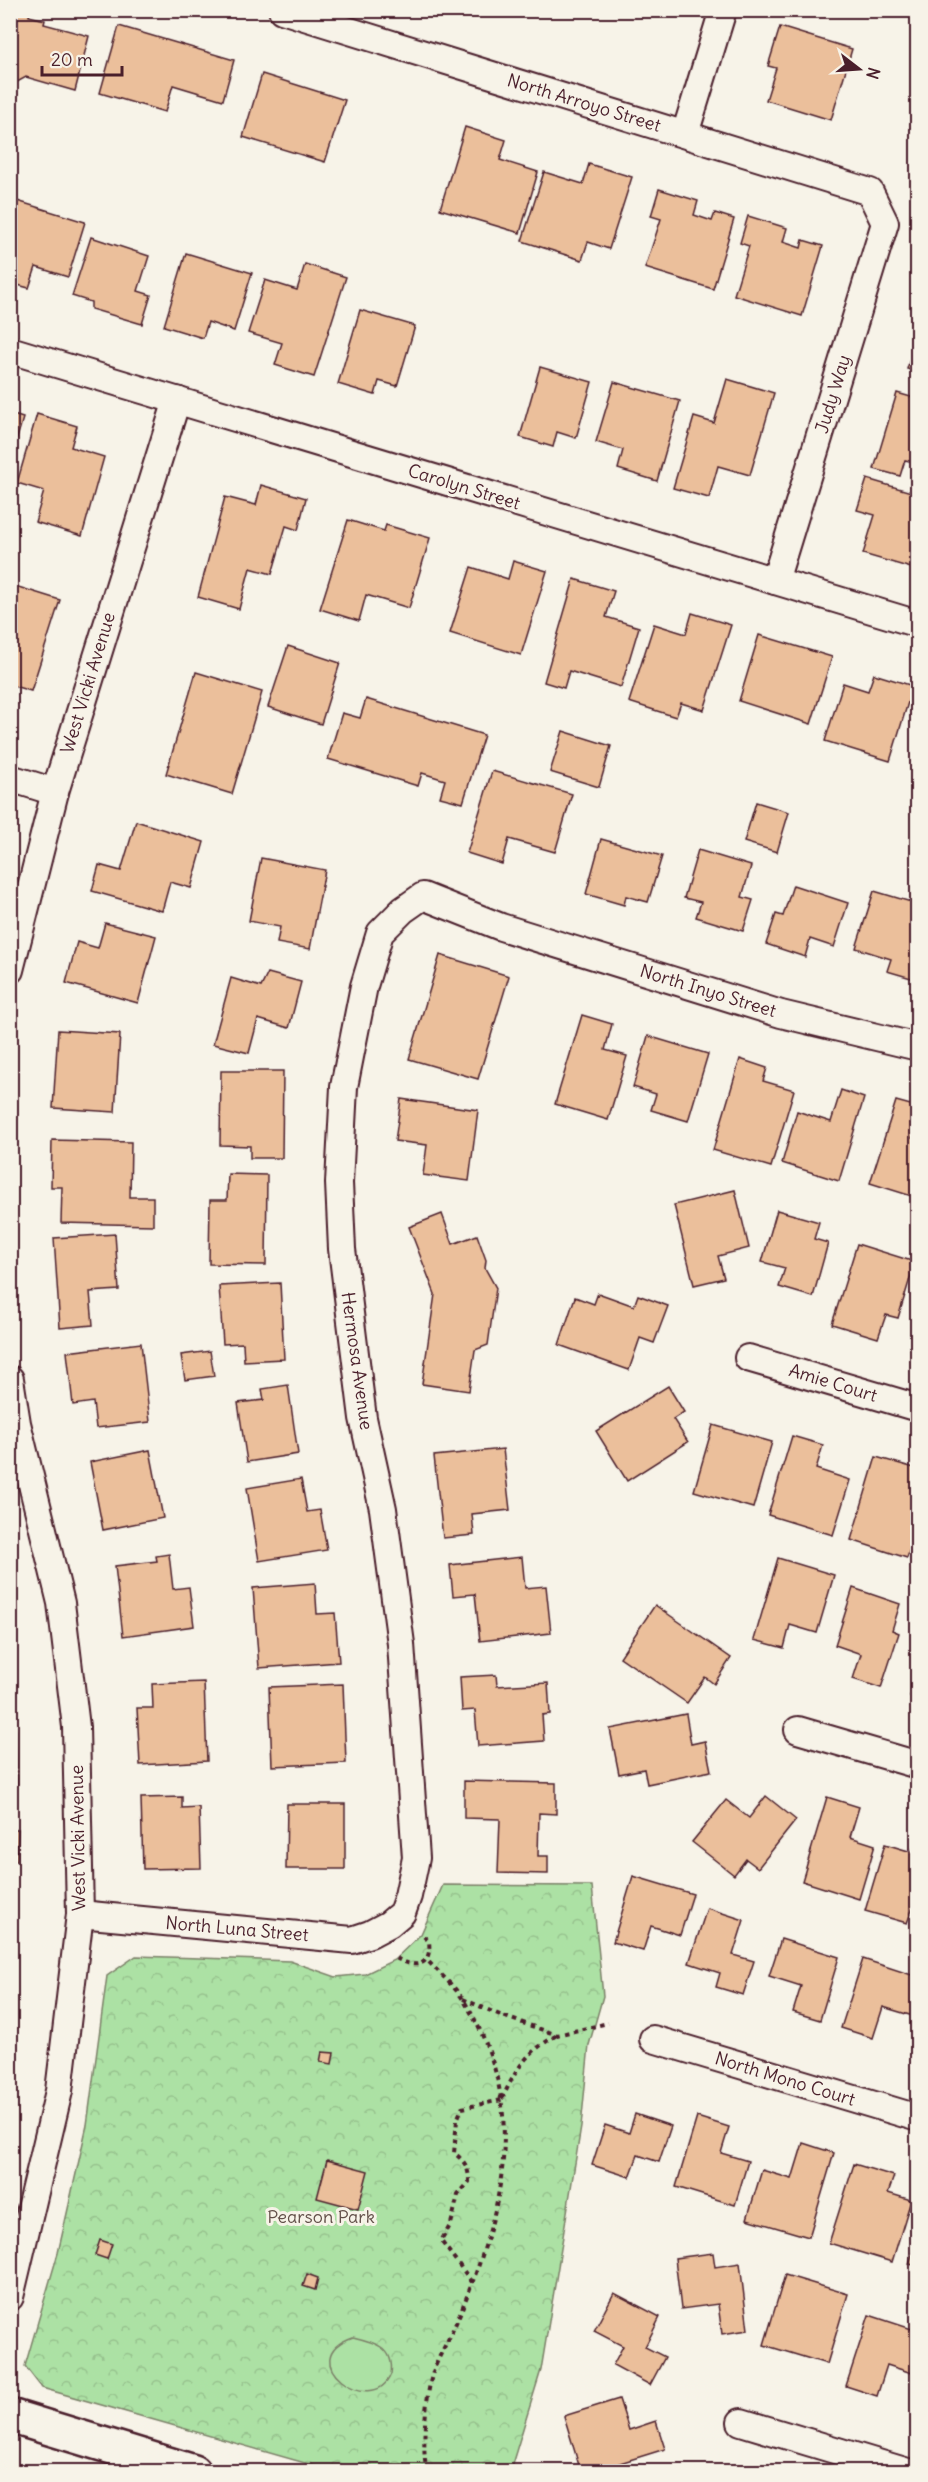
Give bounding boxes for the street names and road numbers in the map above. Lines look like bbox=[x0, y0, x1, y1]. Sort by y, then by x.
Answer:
street label: North Arroyo Street bbox=[505, 68, 664, 137]
street label: Judy Way bbox=[810, 352, 855, 436]
street label: Carolyn Street bbox=[405, 459, 523, 515]
street label: West Vicki Avenue bbox=[55, 610, 120, 756]
street label: North Inyo Street bbox=[637, 959, 779, 1022]
street label: Hermosa Avenue bbox=[336, 1291, 379, 1431]
street label: Amie Court bbox=[786, 1358, 880, 1407]
street label: West Vicki Avenue bbox=[65, 1765, 90, 1911]
street label: North Luna Street bbox=[165, 1911, 310, 1946]
street label: North Mono Court bbox=[712, 2046, 858, 2111]

